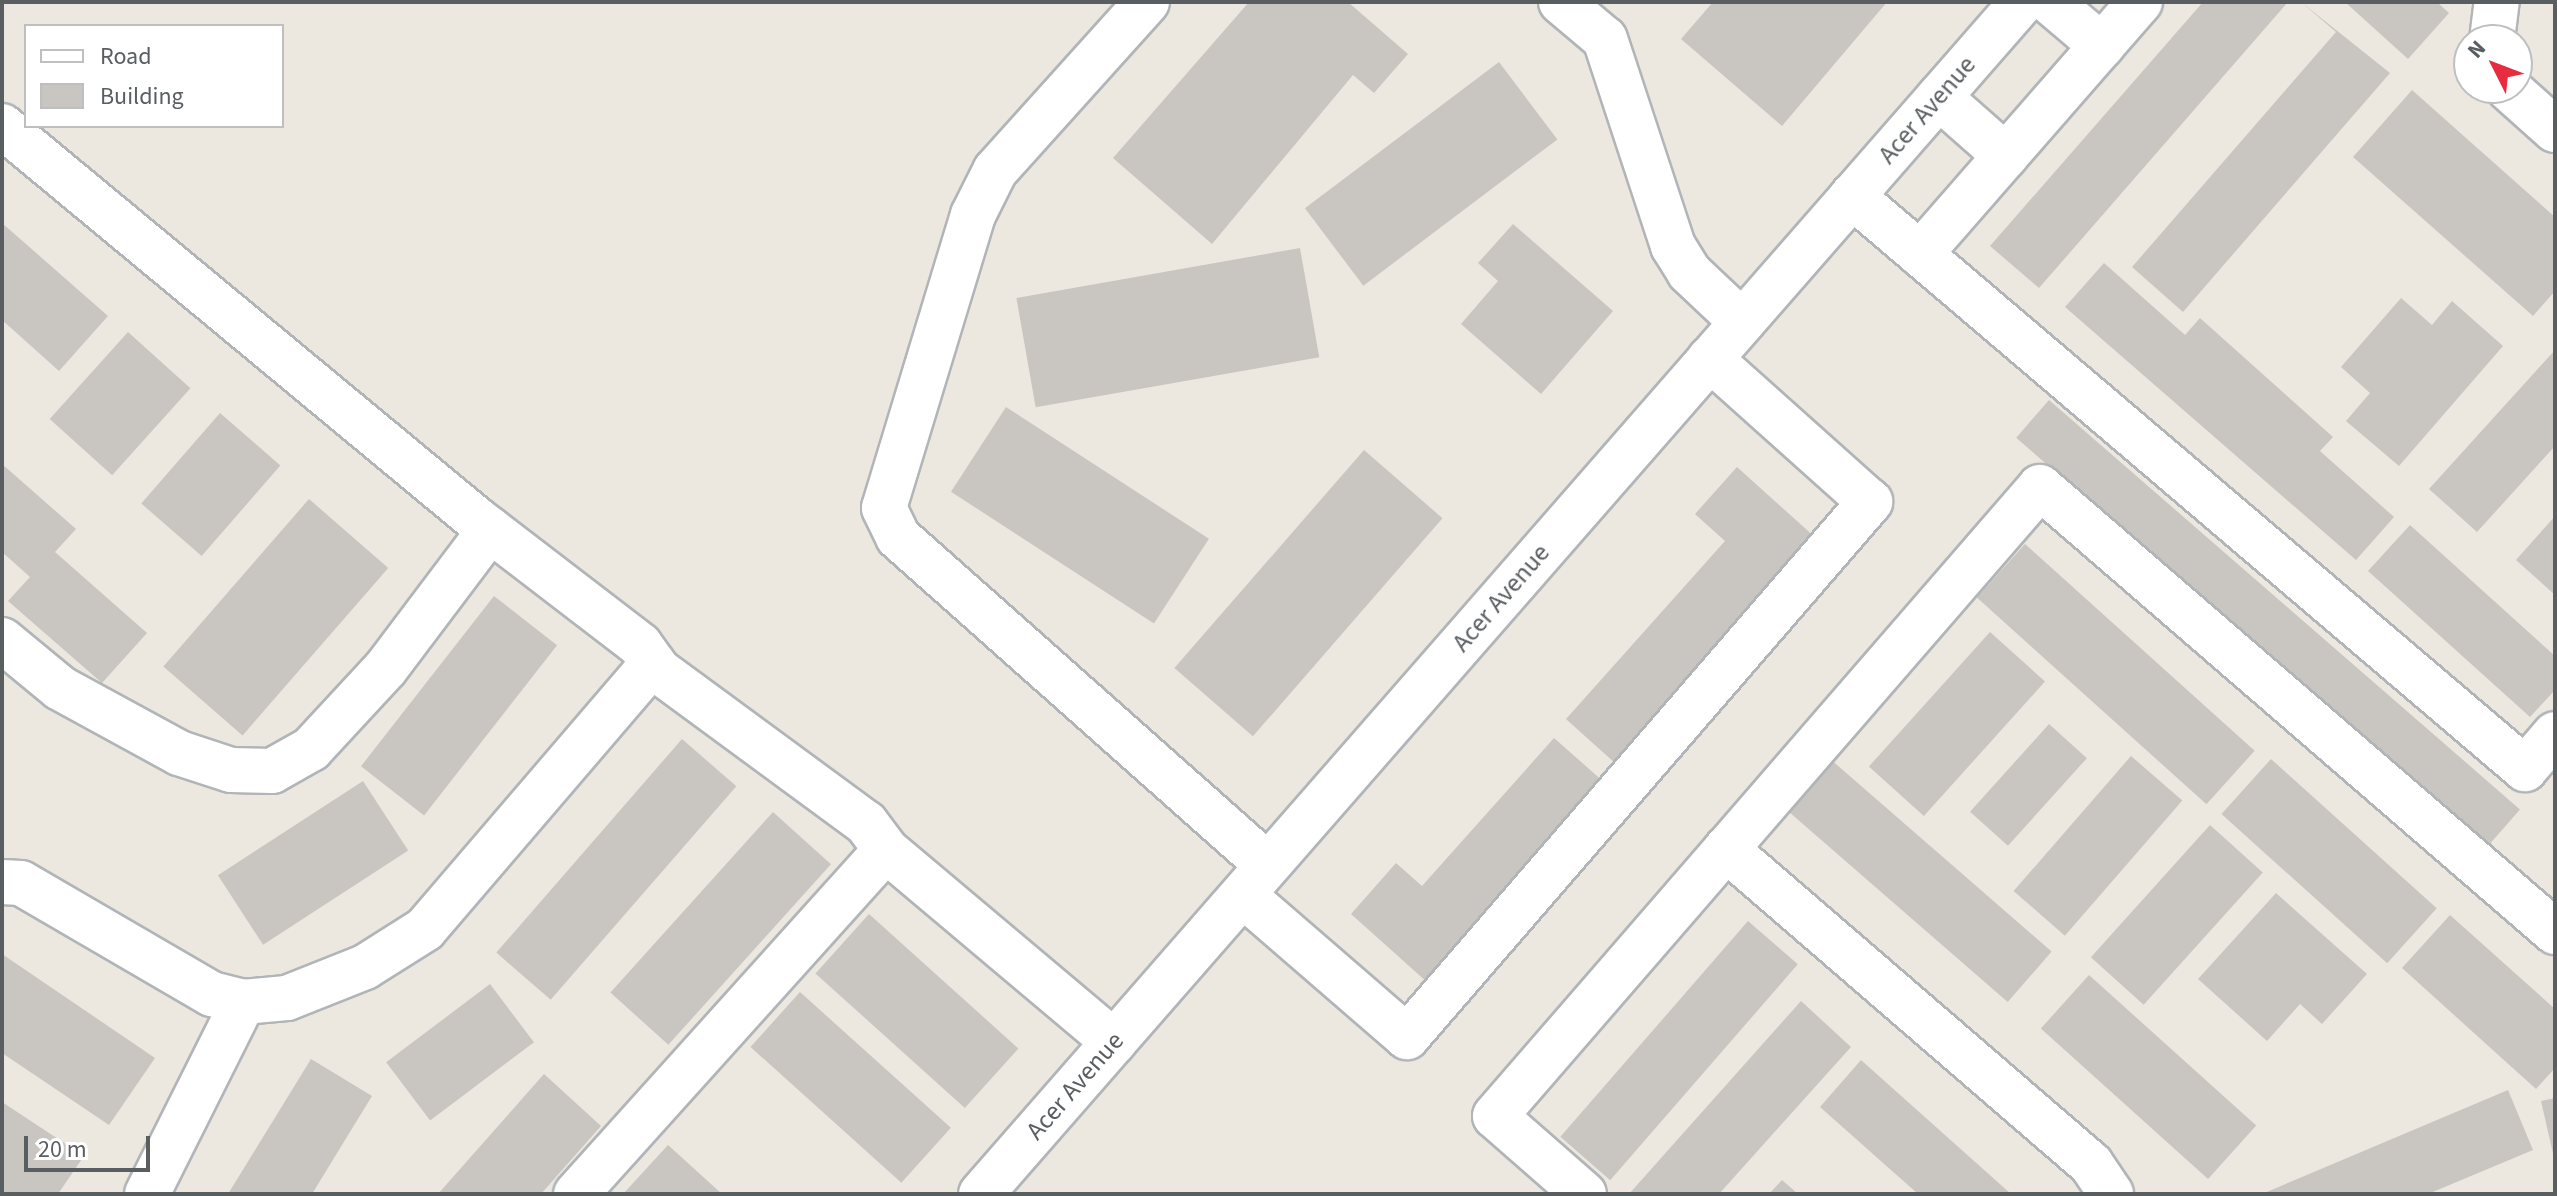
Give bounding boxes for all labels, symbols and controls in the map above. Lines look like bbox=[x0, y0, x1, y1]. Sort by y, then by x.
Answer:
legend bbox=[24, 24, 284, 128]
north arrow bbox=[2453, 24, 2533, 104]
text: N bbox=[2460, 33, 2493, 65]
text: Road bbox=[100, 39, 152, 74]
street label: Acer Avenue bbox=[1872, 50, 1982, 170]
text: Building bbox=[100, 79, 184, 114]
street label: Acer Avenue bbox=[1446, 538, 1556, 658]
street label: Acer Avenue bbox=[1020, 1026, 1130, 1146]
scale bar bbox=[28, 1120, 154, 1170]
text: 20 m bbox=[38, 1132, 87, 1167]

